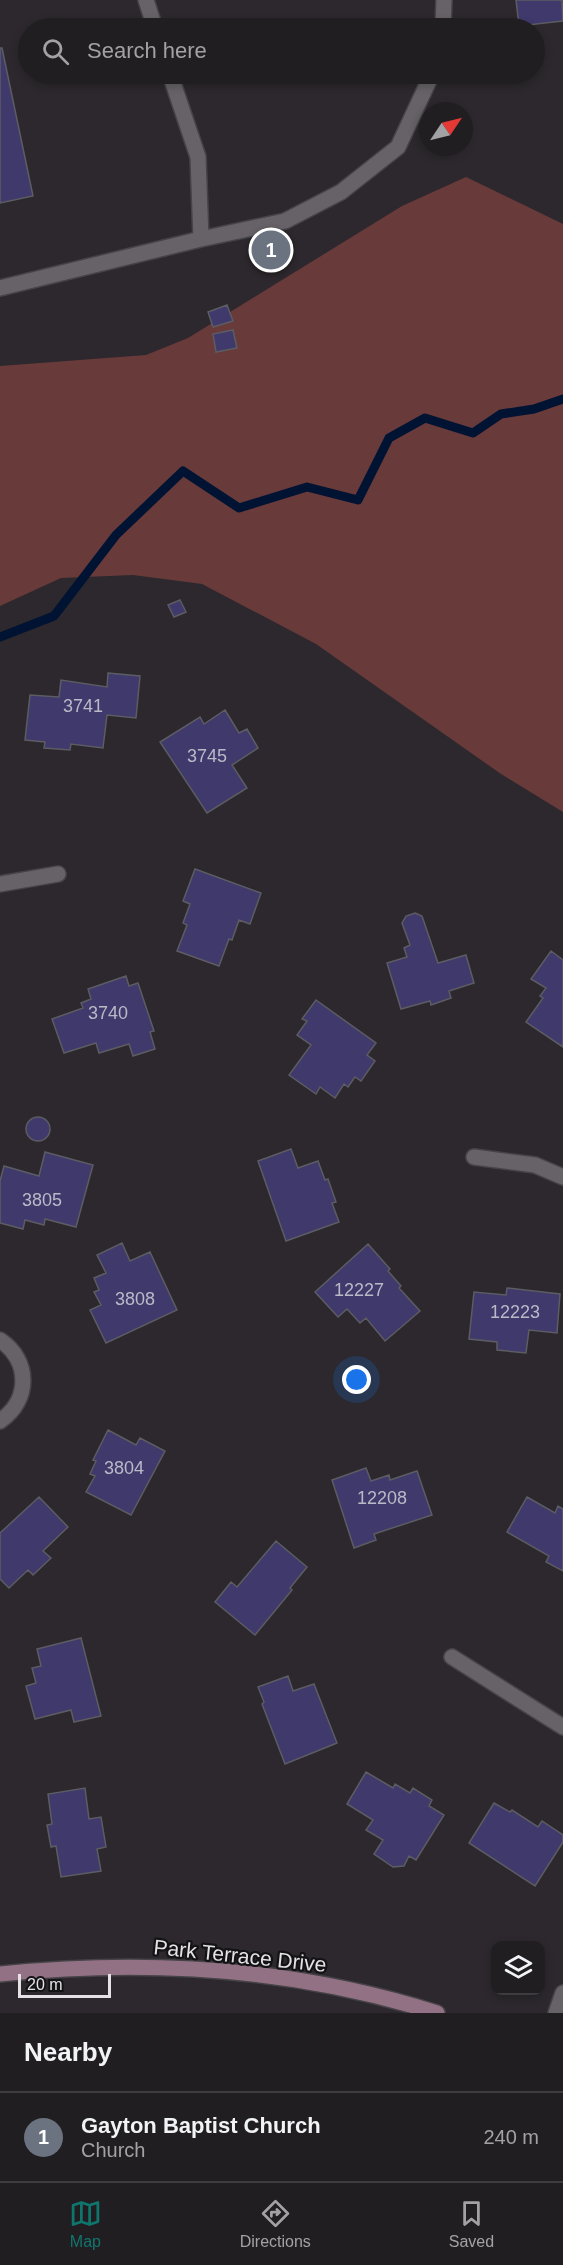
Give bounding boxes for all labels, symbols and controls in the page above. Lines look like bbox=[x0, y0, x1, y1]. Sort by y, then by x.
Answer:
search box bbox=[18, 18, 545, 84]
icon: search bbox=[39, 35, 72, 68]
text: Search here bbox=[87, 38, 207, 63]
north arrow bbox=[419, 102, 473, 156]
pin: 1 bbox=[252, 228, 290, 272]
house number: 3741 bbox=[63, 696, 103, 716]
house number: 3745 bbox=[187, 746, 227, 766]
house number: 3740 bbox=[88, 1003, 128, 1023]
house number: 3805 bbox=[22, 1190, 62, 1210]
house number: 12227 bbox=[334, 1280, 384, 1300]
house number: 3808 bbox=[115, 1289, 155, 1309]
house number: 12223 bbox=[490, 1302, 540, 1322]
your location bbox=[342, 1365, 371, 1394]
house number: 3804 bbox=[104, 1458, 144, 1478]
house number: 12208 bbox=[357, 1488, 407, 1508]
street label: Park Terrace Drive bbox=[153, 1935, 328, 1976]
map controls bbox=[491, 1941, 545, 1995]
button: layers bbox=[491, 1941, 545, 1995]
scale bar bbox=[18, 1971, 111, 1998]
text: 20 m bbox=[27, 1976, 63, 1993]
text: Nearby bbox=[24, 2037, 112, 2067]
text: Gayton Baptist Church bbox=[81, 2113, 321, 2138]
text: 1 bbox=[38, 2126, 49, 2148]
text: 240 m bbox=[483, 2126, 539, 2148]
text: Church bbox=[81, 2139, 145, 2161]
tab: Map bbox=[69, 2197, 102, 2251]
tab: Directions bbox=[240, 2197, 311, 2251]
tab: Saved bbox=[449, 2197, 494, 2251]

